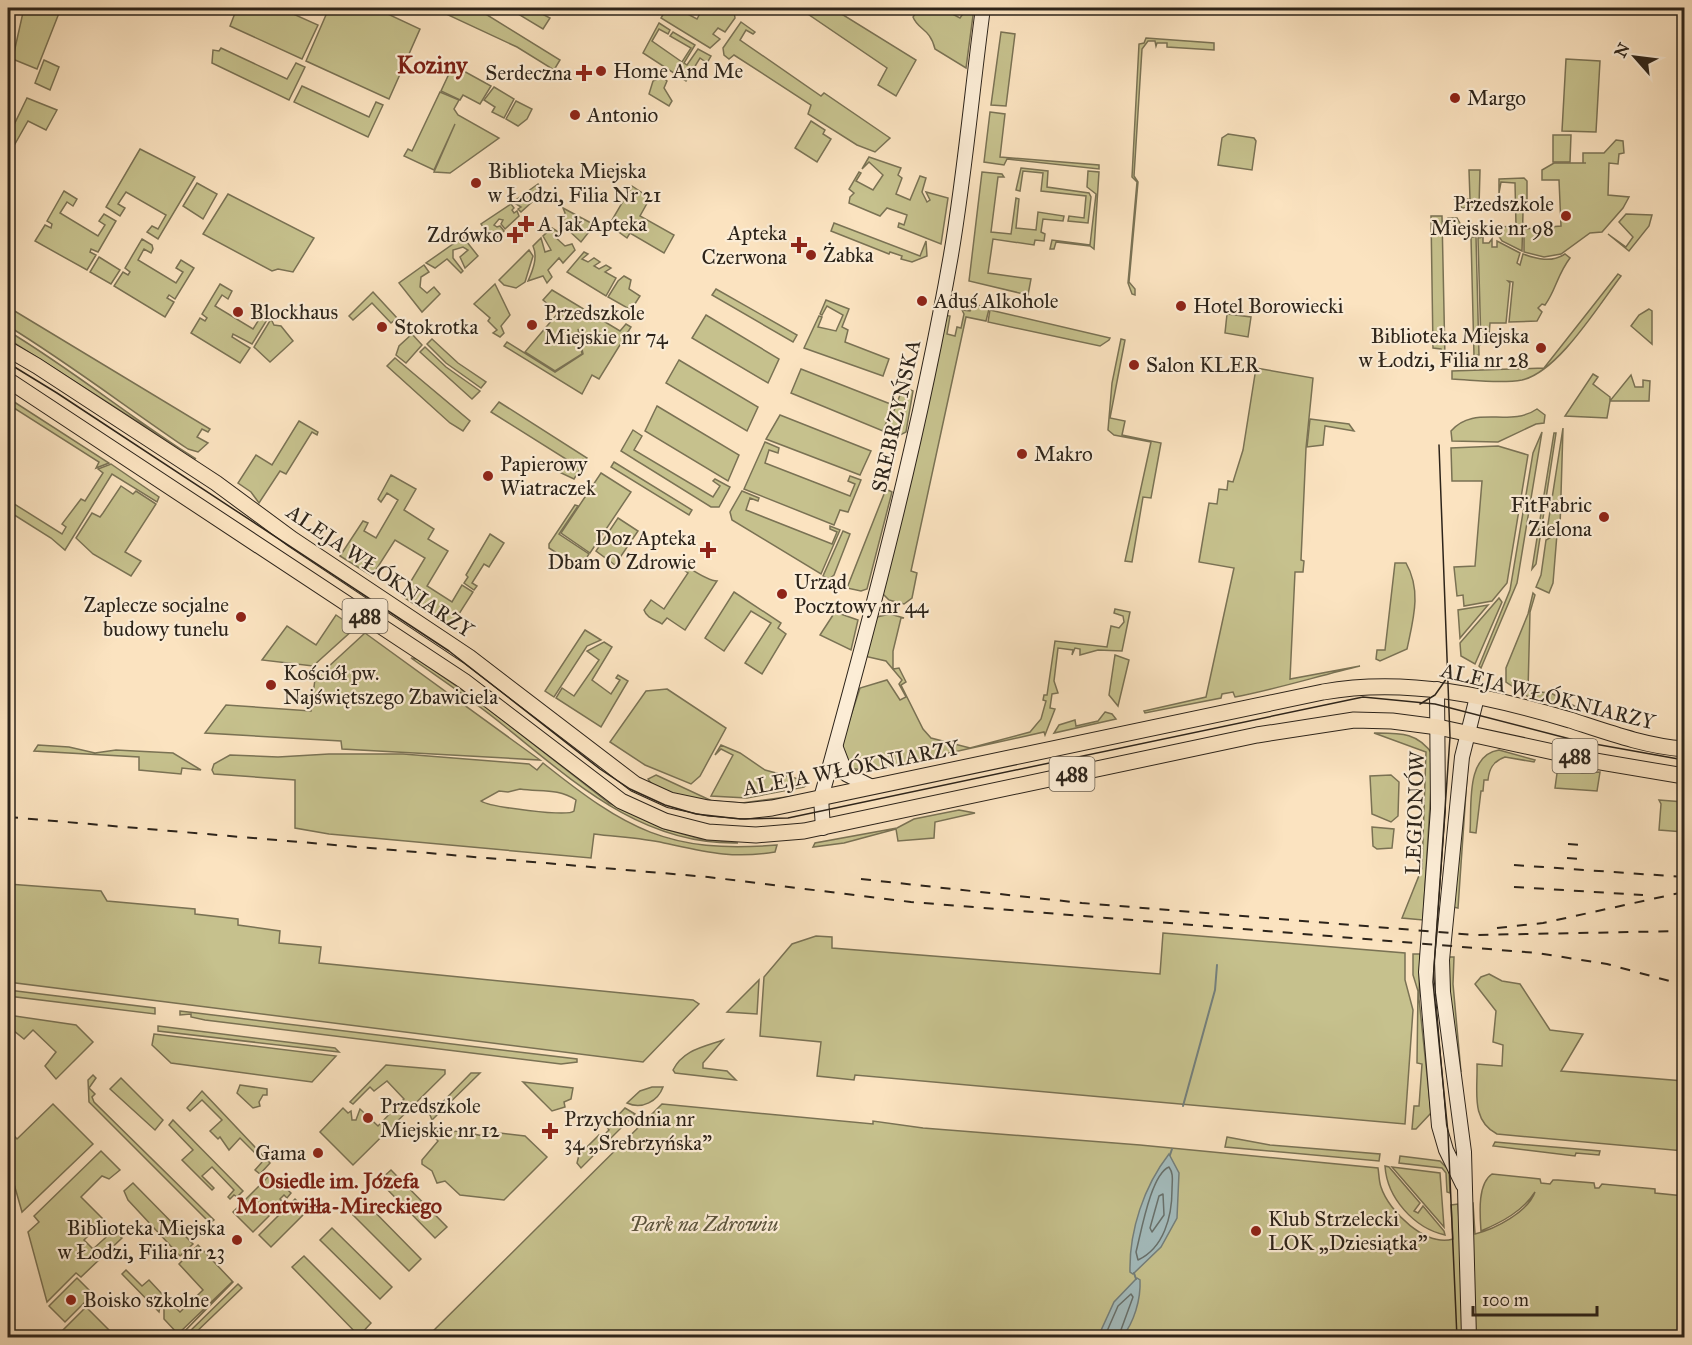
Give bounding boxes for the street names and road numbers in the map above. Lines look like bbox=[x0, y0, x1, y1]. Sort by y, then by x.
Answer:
street label: SREBRZYŃSKA bbox=[865, 337, 926, 495]
street label: ALEJA WŁÓKNIARZY bbox=[281, 497, 480, 644]
road number: 488 bbox=[342, 599, 388, 633]
street label: ALEJA WŁÓKNIARZY bbox=[1437, 656, 1659, 735]
street label: ALEJA WŁÓKNIARZY bbox=[739, 733, 962, 802]
road number: 488 bbox=[1552, 739, 1598, 773]
street label: LEGIONÓW bbox=[1399, 750, 1430, 875]
road number: 488 bbox=[1050, 757, 1094, 791]

